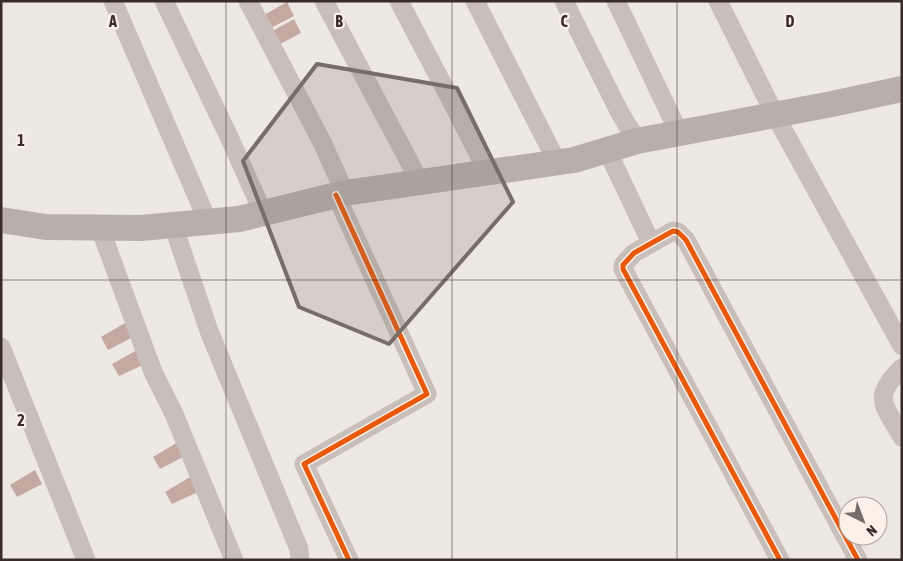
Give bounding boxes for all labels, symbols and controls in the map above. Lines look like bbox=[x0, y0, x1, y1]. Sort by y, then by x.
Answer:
text: A bbox=[108, 12, 117, 30]
text: B bbox=[335, 12, 343, 30]
text: C bbox=[560, 12, 568, 30]
text: D bbox=[786, 12, 795, 30]
text: 1 bbox=[17, 131, 25, 149]
text: 2 bbox=[17, 411, 25, 429]
north arrow bbox=[838, 496, 888, 546]
text: N bbox=[863, 522, 880, 539]

